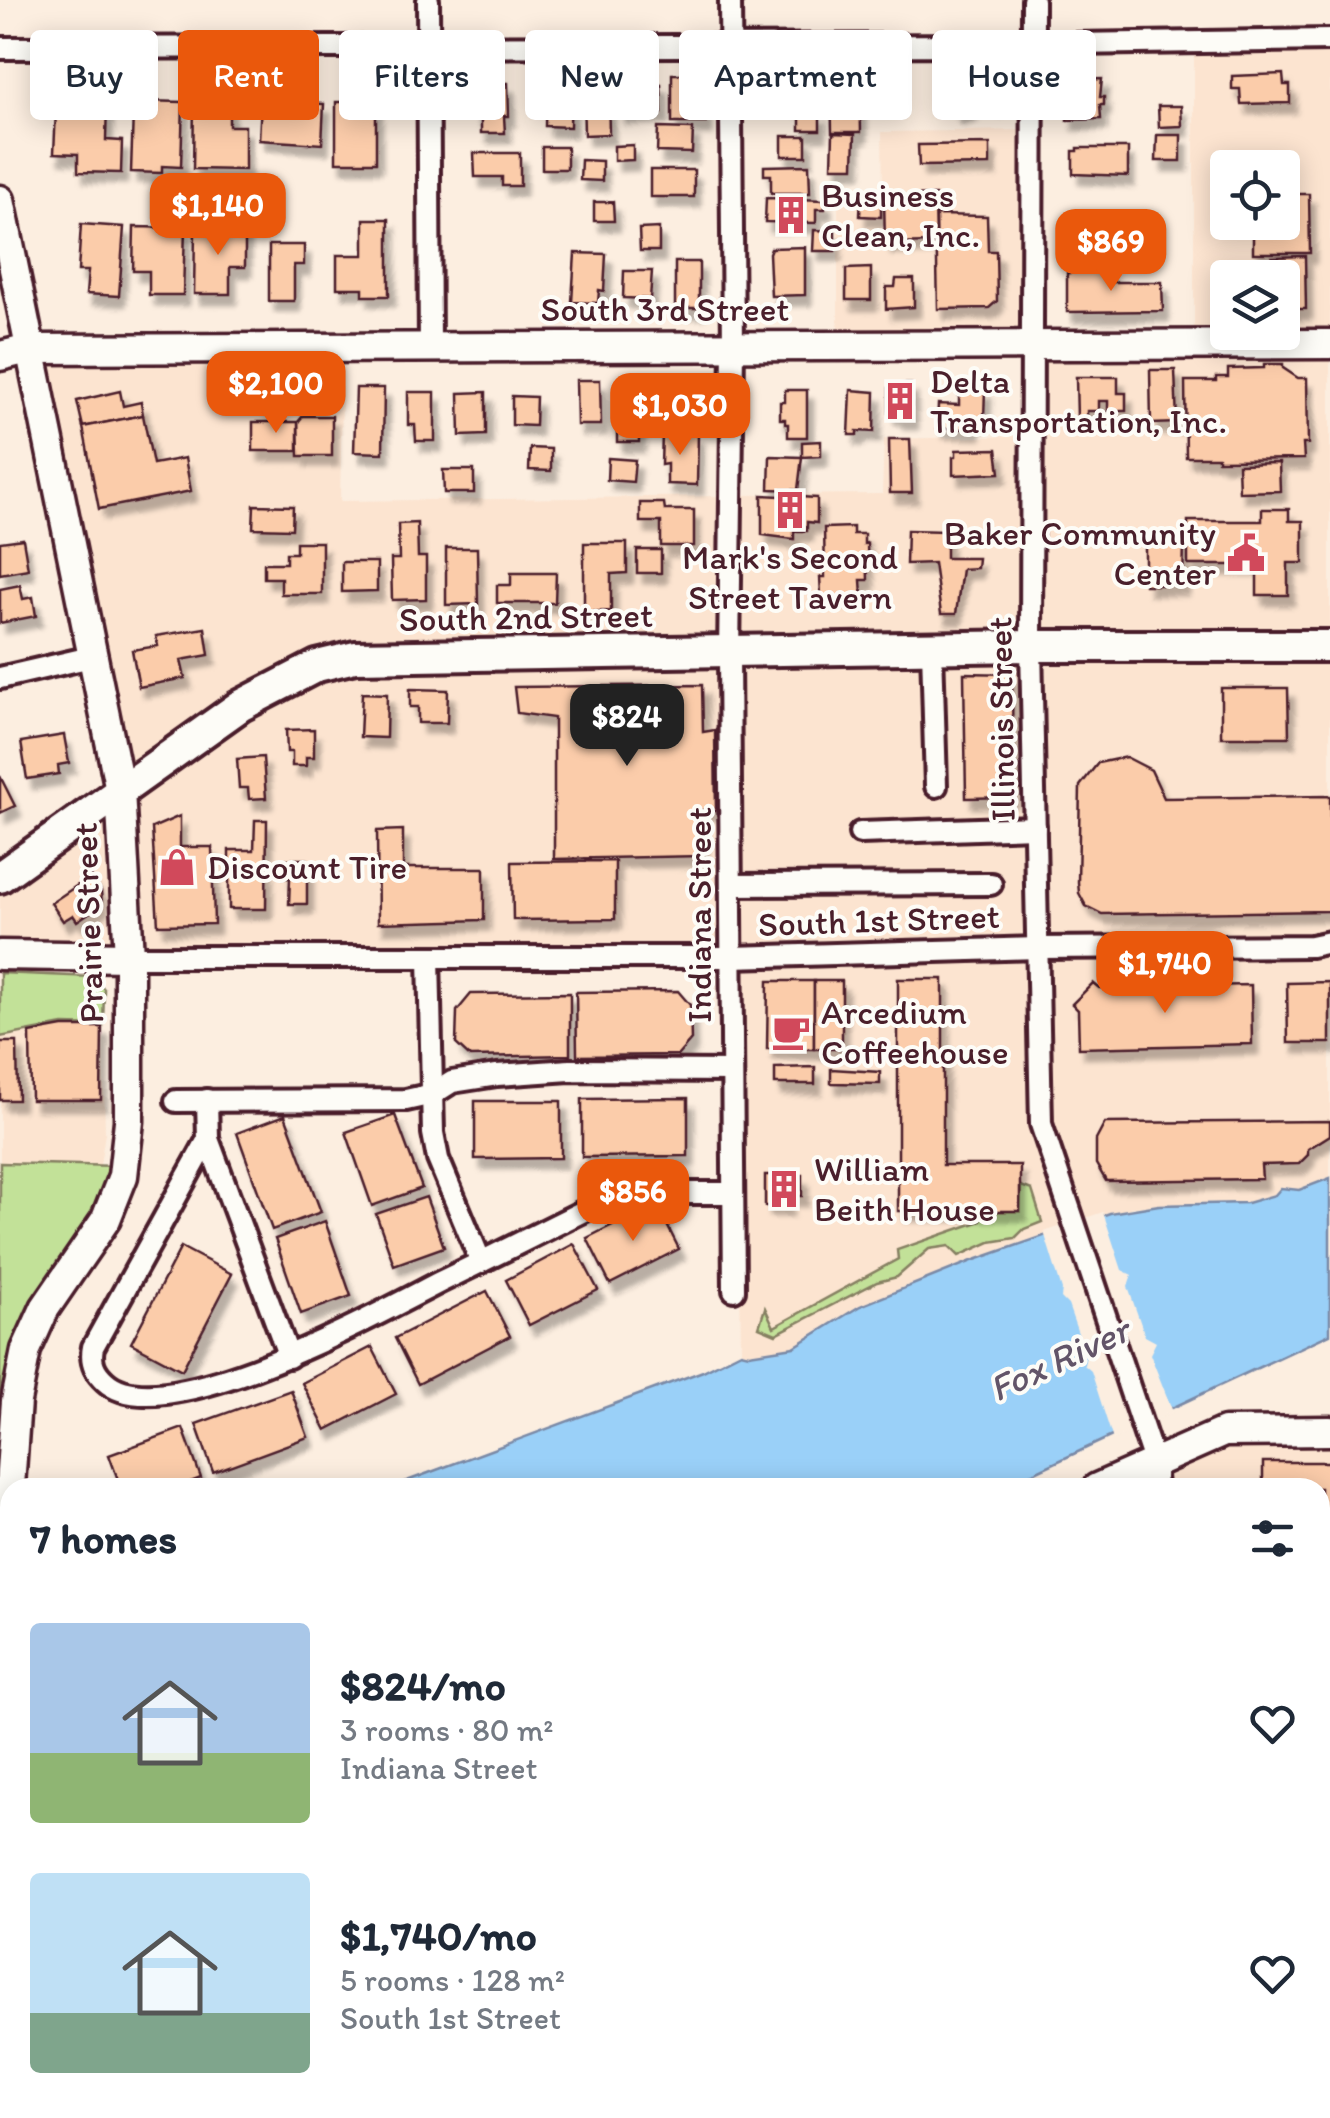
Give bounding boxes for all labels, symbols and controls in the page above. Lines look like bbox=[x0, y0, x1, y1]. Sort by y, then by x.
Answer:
chip: Buy bbox=[30, 30, 158, 120]
chip: Rent bbox=[178, 30, 319, 120]
chip: Filters bbox=[339, 30, 505, 120]
chip: New bbox=[525, 30, 659, 120]
chip: Apartment bbox=[679, 30, 912, 120]
chip: House bbox=[932, 30, 1096, 120]
map controls bbox=[1210, 150, 1300, 350]
button: locate bbox=[1210, 150, 1300, 240]
pin: $1,140 bbox=[137, 173, 299, 258]
place label: Business Clean, Inc. bbox=[821, 174, 980, 256]
text: $1,140 bbox=[172, 186, 264, 224]
building icon: Business Clean, Inc. bbox=[770, 194, 812, 236]
pin: $869 bbox=[1052, 209, 1170, 294]
text: $869 bbox=[1077, 222, 1145, 260]
button: layers bbox=[1210, 260, 1300, 350]
street label: South 3rd Street bbox=[541, 288, 789, 330]
pin: $2,100 bbox=[195, 351, 357, 436]
place label: Delta Transportation, Inc. bbox=[930, 360, 1227, 442]
text: $2,100 bbox=[229, 364, 323, 402]
pin: $1,030 bbox=[599, 373, 761, 458]
building icon: Delta Transportation, Inc. bbox=[879, 380, 921, 422]
text: $1,030 bbox=[632, 386, 728, 424]
building icon: Mark's Second Street Tavern bbox=[769, 489, 811, 531]
place label: Baker Community Center bbox=[944, 512, 1216, 594]
public building icon: Baker Community Center bbox=[1225, 532, 1267, 574]
place label: Mark's Second Street Tavern bbox=[682, 536, 898, 618]
street label: South 2nd Street bbox=[399, 594, 653, 640]
street label: Illinois Street bbox=[978, 616, 1024, 822]
pin: $824 bbox=[568, 684, 686, 769]
text: $824 bbox=[592, 697, 662, 735]
street label: Indiana Street bbox=[678, 807, 720, 1023]
street label: Prairie Street bbox=[64, 822, 112, 1024]
shop icon: Discount Tire bbox=[156, 846, 198, 888]
place label: Discount Tire bbox=[207, 846, 407, 888]
street label: South 1st Street bbox=[757, 895, 1001, 945]
pin: $1,740 bbox=[1084, 931, 1246, 1016]
text: $1,740 bbox=[1118, 944, 1212, 982]
place label: Arcedium Coffeehouse bbox=[821, 991, 1009, 1073]
cafe icon: Arcedium Coffeehouse bbox=[770, 1011, 812, 1053]
place label: William Beith House bbox=[814, 1148, 995, 1230]
pin: $856 bbox=[574, 1159, 692, 1244]
building icon: William Beith House bbox=[763, 1168, 805, 1210]
text: $856 bbox=[599, 1172, 667, 1210]
water label: Fox River bbox=[982, 1305, 1140, 1411]
icon: filters bbox=[1245, 1511, 1300, 1566]
text: 7 homes bbox=[30, 1513, 177, 1564]
text: $824/mo bbox=[340, 1660, 506, 1711]
icon: home bbox=[110, 1663, 230, 1783]
icon: heart bbox=[1245, 1696, 1300, 1751]
text: 3 rooms · 80 m² bbox=[340, 1711, 554, 1749]
text: Indiana Street bbox=[340, 1749, 538, 1787]
text: $1,740/mo bbox=[340, 1910, 537, 1961]
icon: home bbox=[110, 1913, 230, 2033]
icon: heart bbox=[1245, 1946, 1300, 2001]
text: 5 rooms · 128 m² bbox=[340, 1961, 565, 1999]
text: South 1st Street bbox=[340, 1999, 561, 2037]

